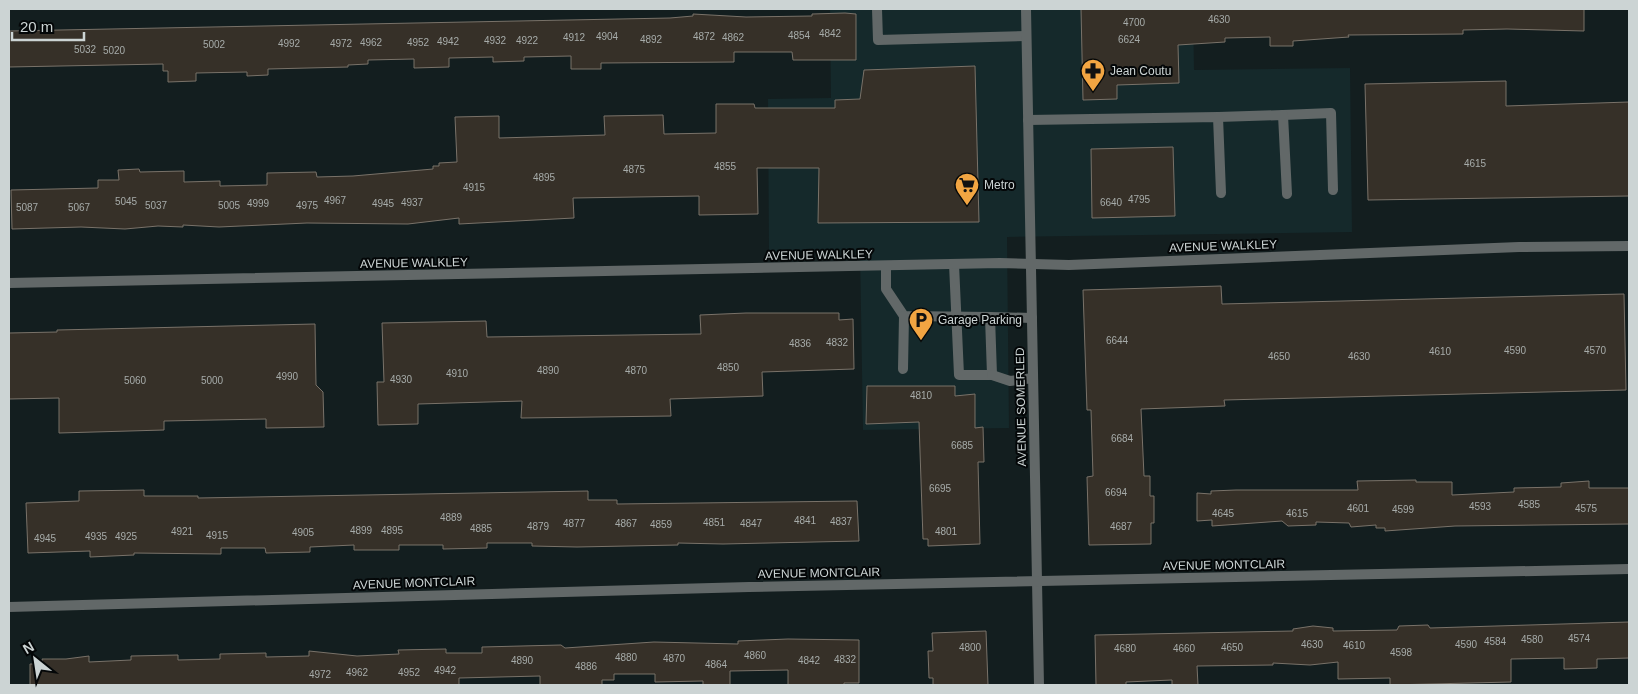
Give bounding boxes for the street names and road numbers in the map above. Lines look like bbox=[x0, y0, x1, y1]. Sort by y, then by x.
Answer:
street label: AVENUE WALKLEY bbox=[1169, 237, 1277, 255]
street label: AVENUE WALKLEY bbox=[765, 247, 873, 263]
street label: AVENUE WALKLEY bbox=[360, 255, 468, 271]
street label: AVENUE SOMERLED bbox=[1013, 347, 1029, 467]
street label: AVENUE MONTCLAIR bbox=[1163, 557, 1286, 573]
street label: AVENUE MONTCLAIR bbox=[758, 565, 881, 581]
street label: AVENUE MONTCLAIR bbox=[353, 574, 476, 592]

